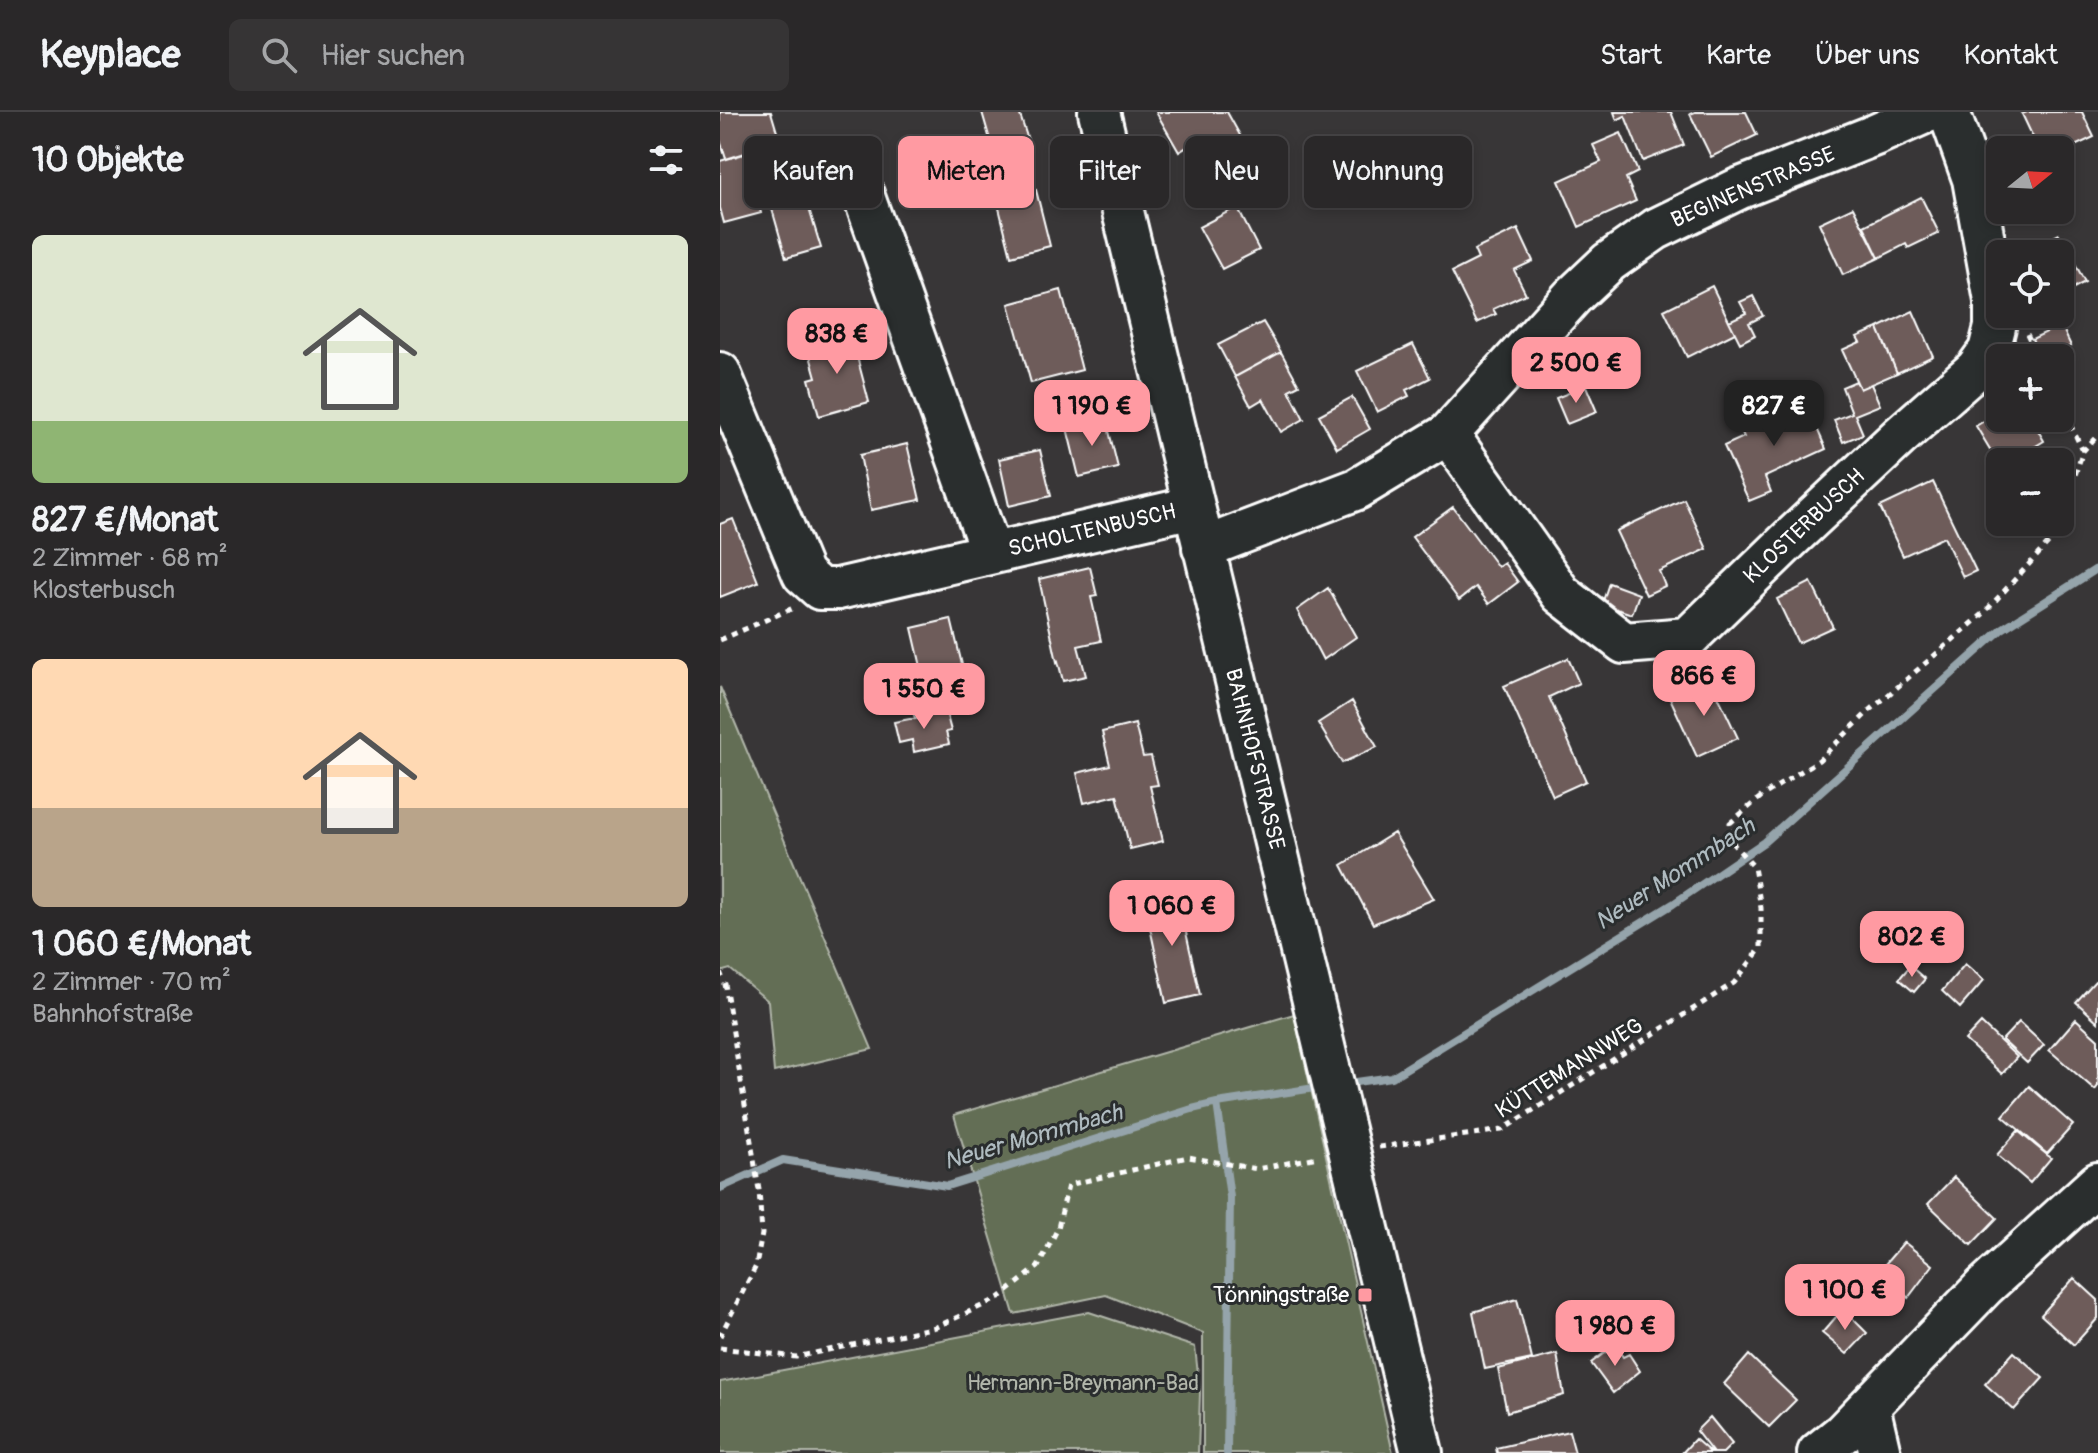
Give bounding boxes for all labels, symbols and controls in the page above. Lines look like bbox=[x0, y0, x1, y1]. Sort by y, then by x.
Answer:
search box bbox=[229, 19, 789, 91]
text: Keyplace bbox=[40, 31, 181, 79]
icon: search bbox=[257, 33, 301, 77]
text: Hier suchen bbox=[321, 37, 465, 74]
text: Start bbox=[1600, 38, 1662, 73]
text: Karte bbox=[1706, 38, 1771, 73]
text: Über uns bbox=[1815, 38, 1920, 73]
text: Kontakt bbox=[1964, 38, 2058, 73]
chip: Kaufen bbox=[744, 136, 882, 208]
chip: Mieten bbox=[898, 136, 1034, 208]
chip: Filter bbox=[1050, 136, 1169, 208]
chip: Neu bbox=[1185, 136, 1288, 208]
chip: Wohnung bbox=[1304, 136, 1472, 208]
north arrow bbox=[1986, 136, 2074, 224]
map controls bbox=[1986, 136, 2074, 536]
icon: filters bbox=[644, 138, 688, 182]
text: 10 Objekte bbox=[32, 139, 183, 182]
street label: BEGINENSTRASSE bbox=[1667, 140, 1839, 234]
button: locate bbox=[1986, 240, 2074, 328]
icon: home bbox=[288, 287, 432, 431]
pin: 838 € bbox=[781, 308, 893, 376]
text: 838 € bbox=[805, 318, 869, 350]
pin: 2 500 € bbox=[1502, 337, 1650, 405]
button: + bbox=[1986, 344, 2074, 432]
text: 2 500 € bbox=[1530, 347, 1622, 379]
pin: 1 190 € bbox=[1018, 380, 1166, 448]
pin: 827 € bbox=[1718, 380, 1830, 448]
text: 1 190 € bbox=[1052, 390, 1132, 422]
text: 827 € bbox=[1742, 390, 1806, 422]
button: − bbox=[1986, 448, 2074, 536]
street label: KLOSTERBUSCH bbox=[1737, 462, 1871, 590]
street label: SCHOLTENBUSCH bbox=[1005, 497, 1179, 563]
text: 827 €/Monat bbox=[32, 499, 218, 542]
text: 2 Zimmer · 68 m² bbox=[32, 542, 228, 574]
text: Klosterbusch bbox=[32, 574, 175, 606]
pin: 866 € bbox=[1648, 650, 1760, 718]
text: 866 € bbox=[1671, 660, 1737, 692]
pin: 1 550 € bbox=[850, 663, 998, 731]
street label: BAHNHOFSTRASSE bbox=[1219, 665, 1291, 853]
text: 1 550 € bbox=[882, 673, 966, 705]
icon: home bbox=[288, 711, 432, 855]
water label: Neuer Mommbach bbox=[1590, 811, 1762, 936]
pin: 1 060 € bbox=[1098, 880, 1246, 948]
text: 1 060 € bbox=[1127, 890, 1217, 922]
pin: 802 € bbox=[1856, 911, 1968, 979]
text: 802 € bbox=[1878, 921, 1946, 953]
text: 1 060 €/Monat bbox=[32, 923, 251, 966]
text: 2 Zimmer · 70 m² bbox=[32, 966, 231, 998]
text: Bahnhofstraße bbox=[32, 998, 193, 1030]
street label: KÜTTEMANNWEG bbox=[1490, 1011, 1648, 1125]
water label: Neuer Mommbach bbox=[940, 1097, 1127, 1176]
pin: 1 100 € bbox=[1771, 1264, 1919, 1332]
text: 1 100 € bbox=[1803, 1274, 1887, 1306]
place label: Tönningstraße bbox=[1213, 1281, 1349, 1309]
marker: Tönningstraße bbox=[1356, 1286, 1374, 1304]
pin: 1 980 € bbox=[1541, 1300, 1689, 1368]
text: 1 980 € bbox=[1574, 1310, 1656, 1342]
park label: Hermann-Breymann-Bad bbox=[967, 1369, 1199, 1397]

